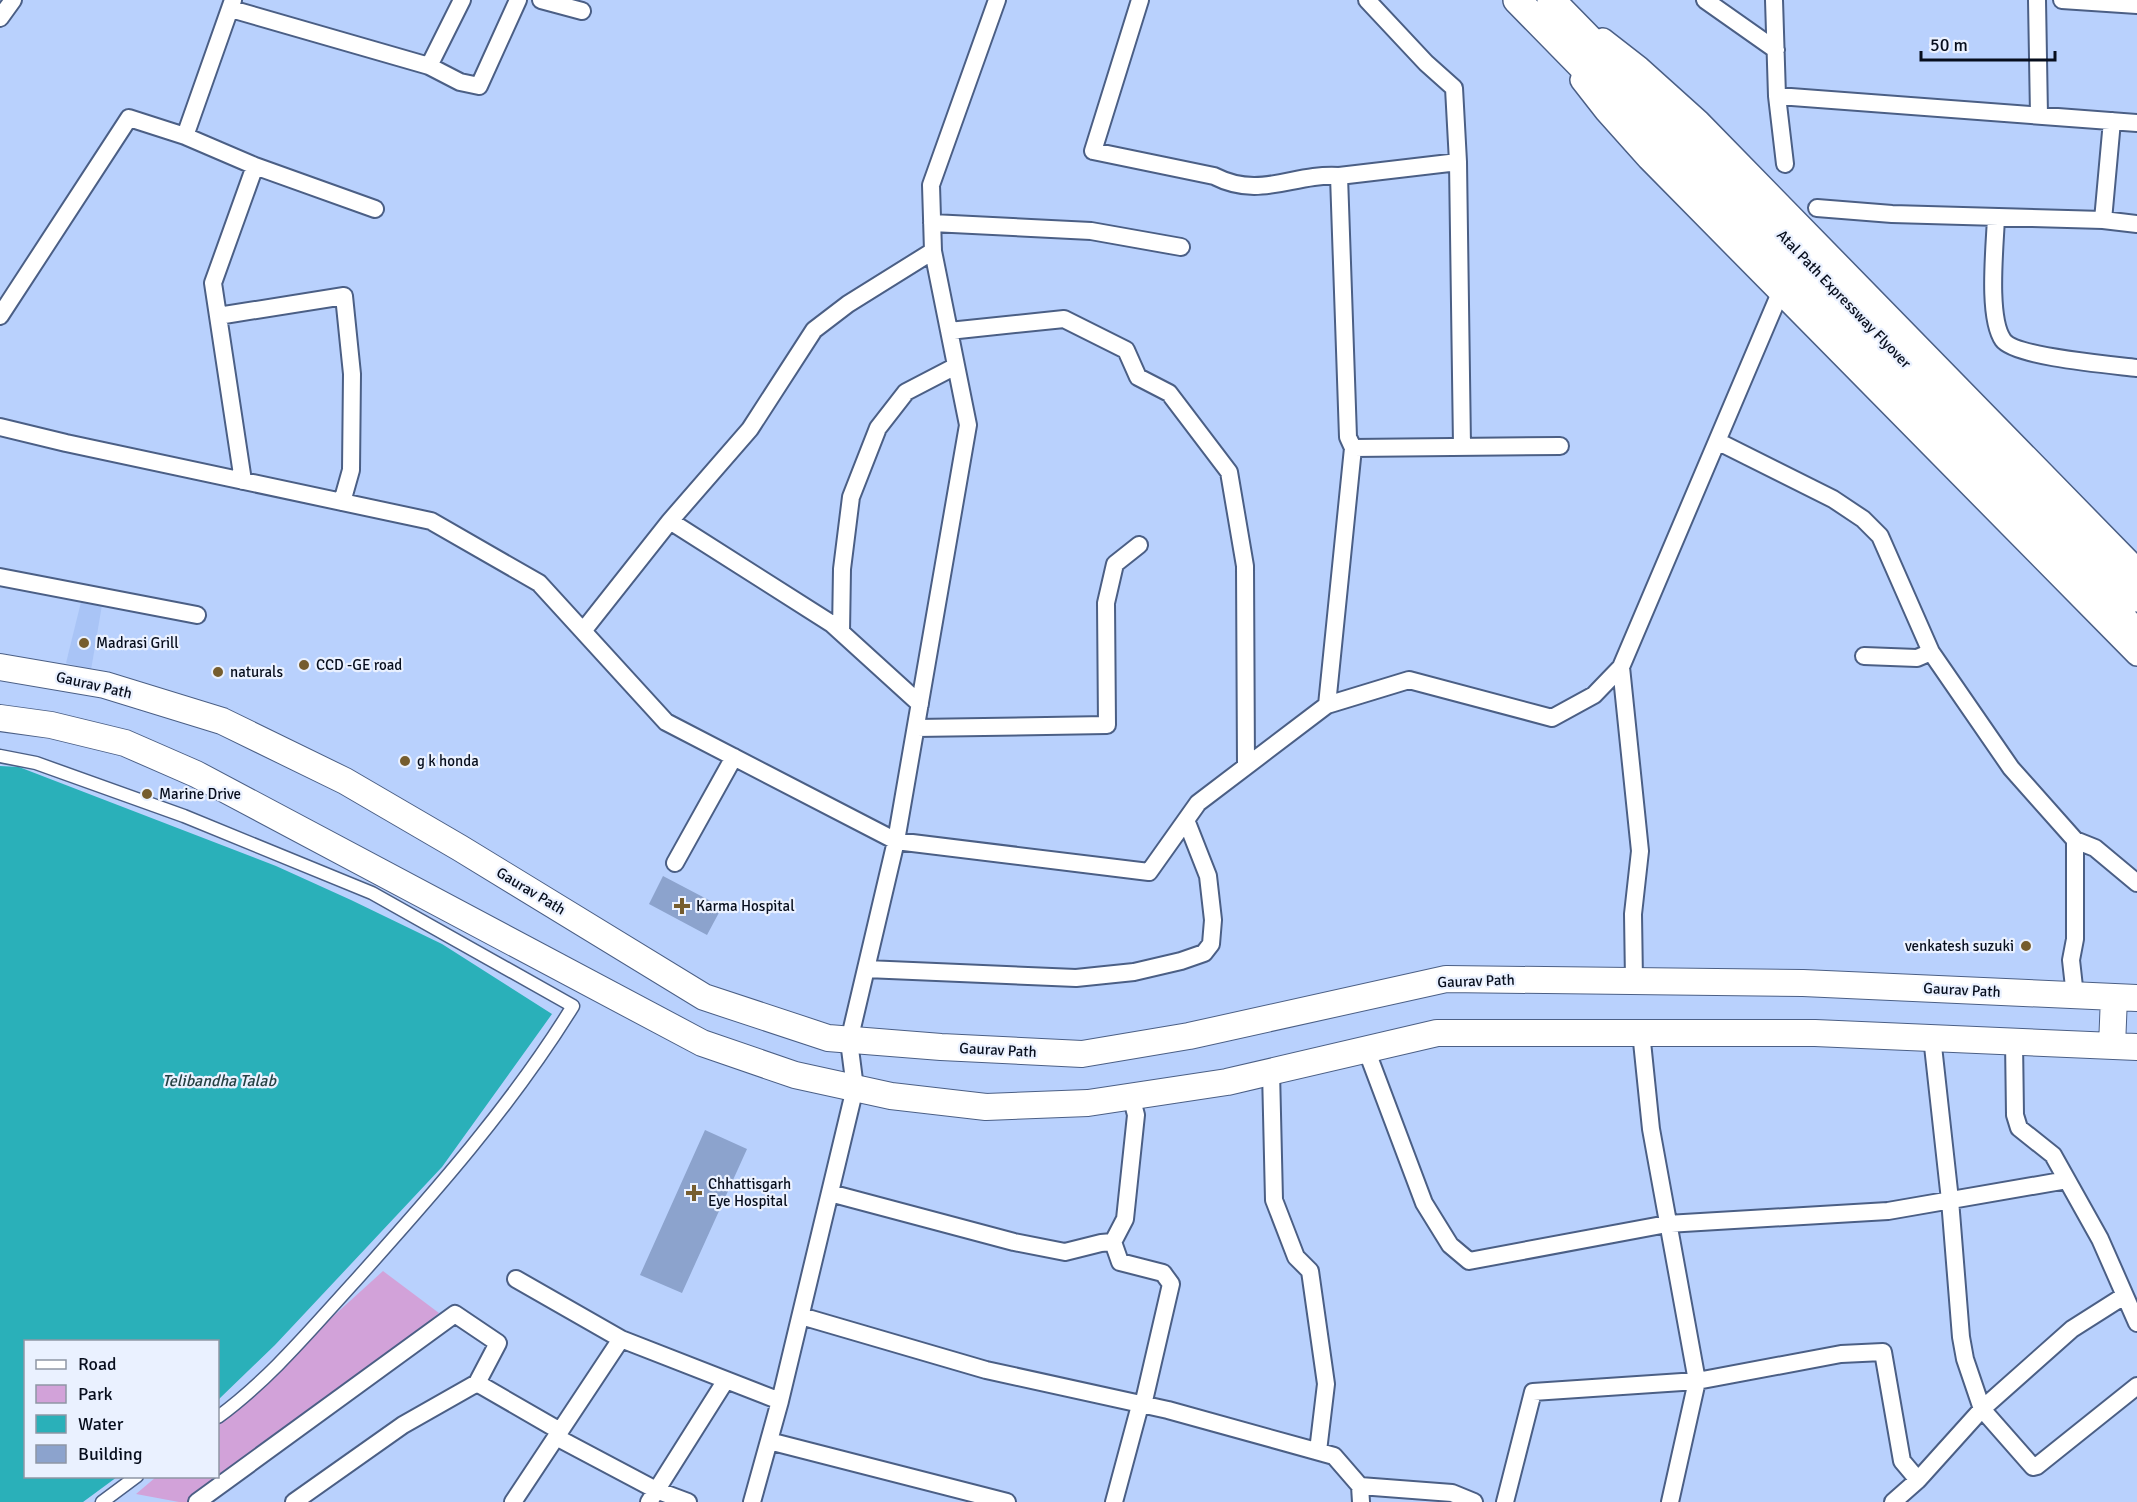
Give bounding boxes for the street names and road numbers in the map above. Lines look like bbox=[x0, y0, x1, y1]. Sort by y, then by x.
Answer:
street label: Atal Path Expressway Flyover bbox=[1773, 226, 1915, 372]
street label: Gaurav Path bbox=[54, 668, 134, 702]
street label: Gaurav Path bbox=[493, 863, 569, 919]
street label: Gaurav Path bbox=[1437, 971, 1515, 991]
street label: Gaurav Path bbox=[1923, 979, 2001, 1001]
street label: Gaurav Path bbox=[959, 1039, 1037, 1061]

